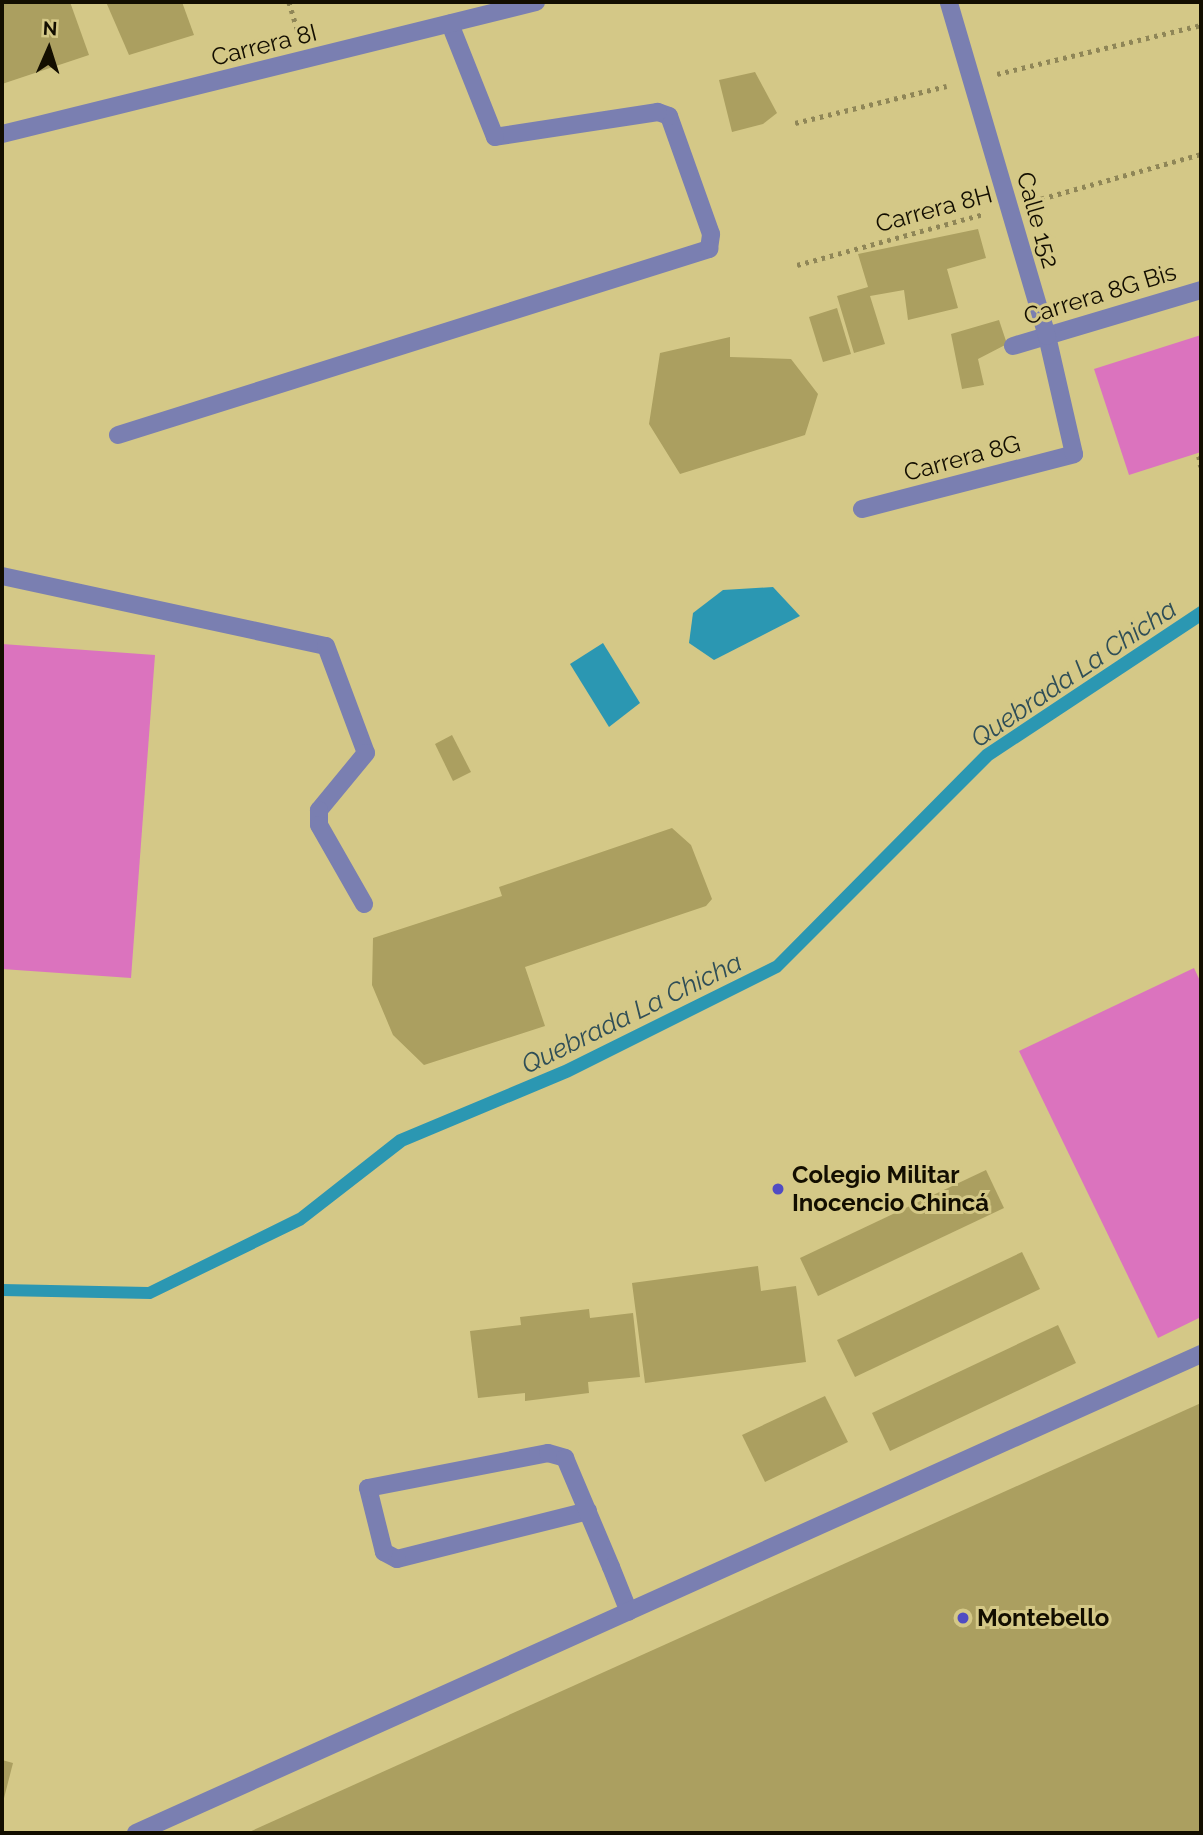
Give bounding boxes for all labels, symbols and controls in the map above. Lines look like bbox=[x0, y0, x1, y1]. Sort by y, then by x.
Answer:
north arrow bbox=[14, 14, 84, 84]
text: N bbox=[42, 17, 58, 39]
street label: Carrera 8I bbox=[208, 18, 320, 72]
street label: Calle 152 bbox=[1011, 169, 1065, 271]
street label: Carrera 8H bbox=[873, 180, 995, 238]
street label: Carrera 8G Bis bbox=[1020, 257, 1180, 331]
street label: Carrera 8G bbox=[901, 429, 1023, 487]
water label: Quebrada La Chicha bbox=[965, 594, 1183, 754]
water label: Quebrada La Chicha bbox=[517, 947, 747, 1081]
place label: Colegio Militar Inocencio Chincá bbox=[792, 1161, 989, 1217]
marker: Colegio Militar Inocencio Chincá bbox=[770, 1181, 786, 1197]
place label: Montebello bbox=[977, 1604, 1109, 1632]
marker: Montebello bbox=[955, 1610, 971, 1626]

